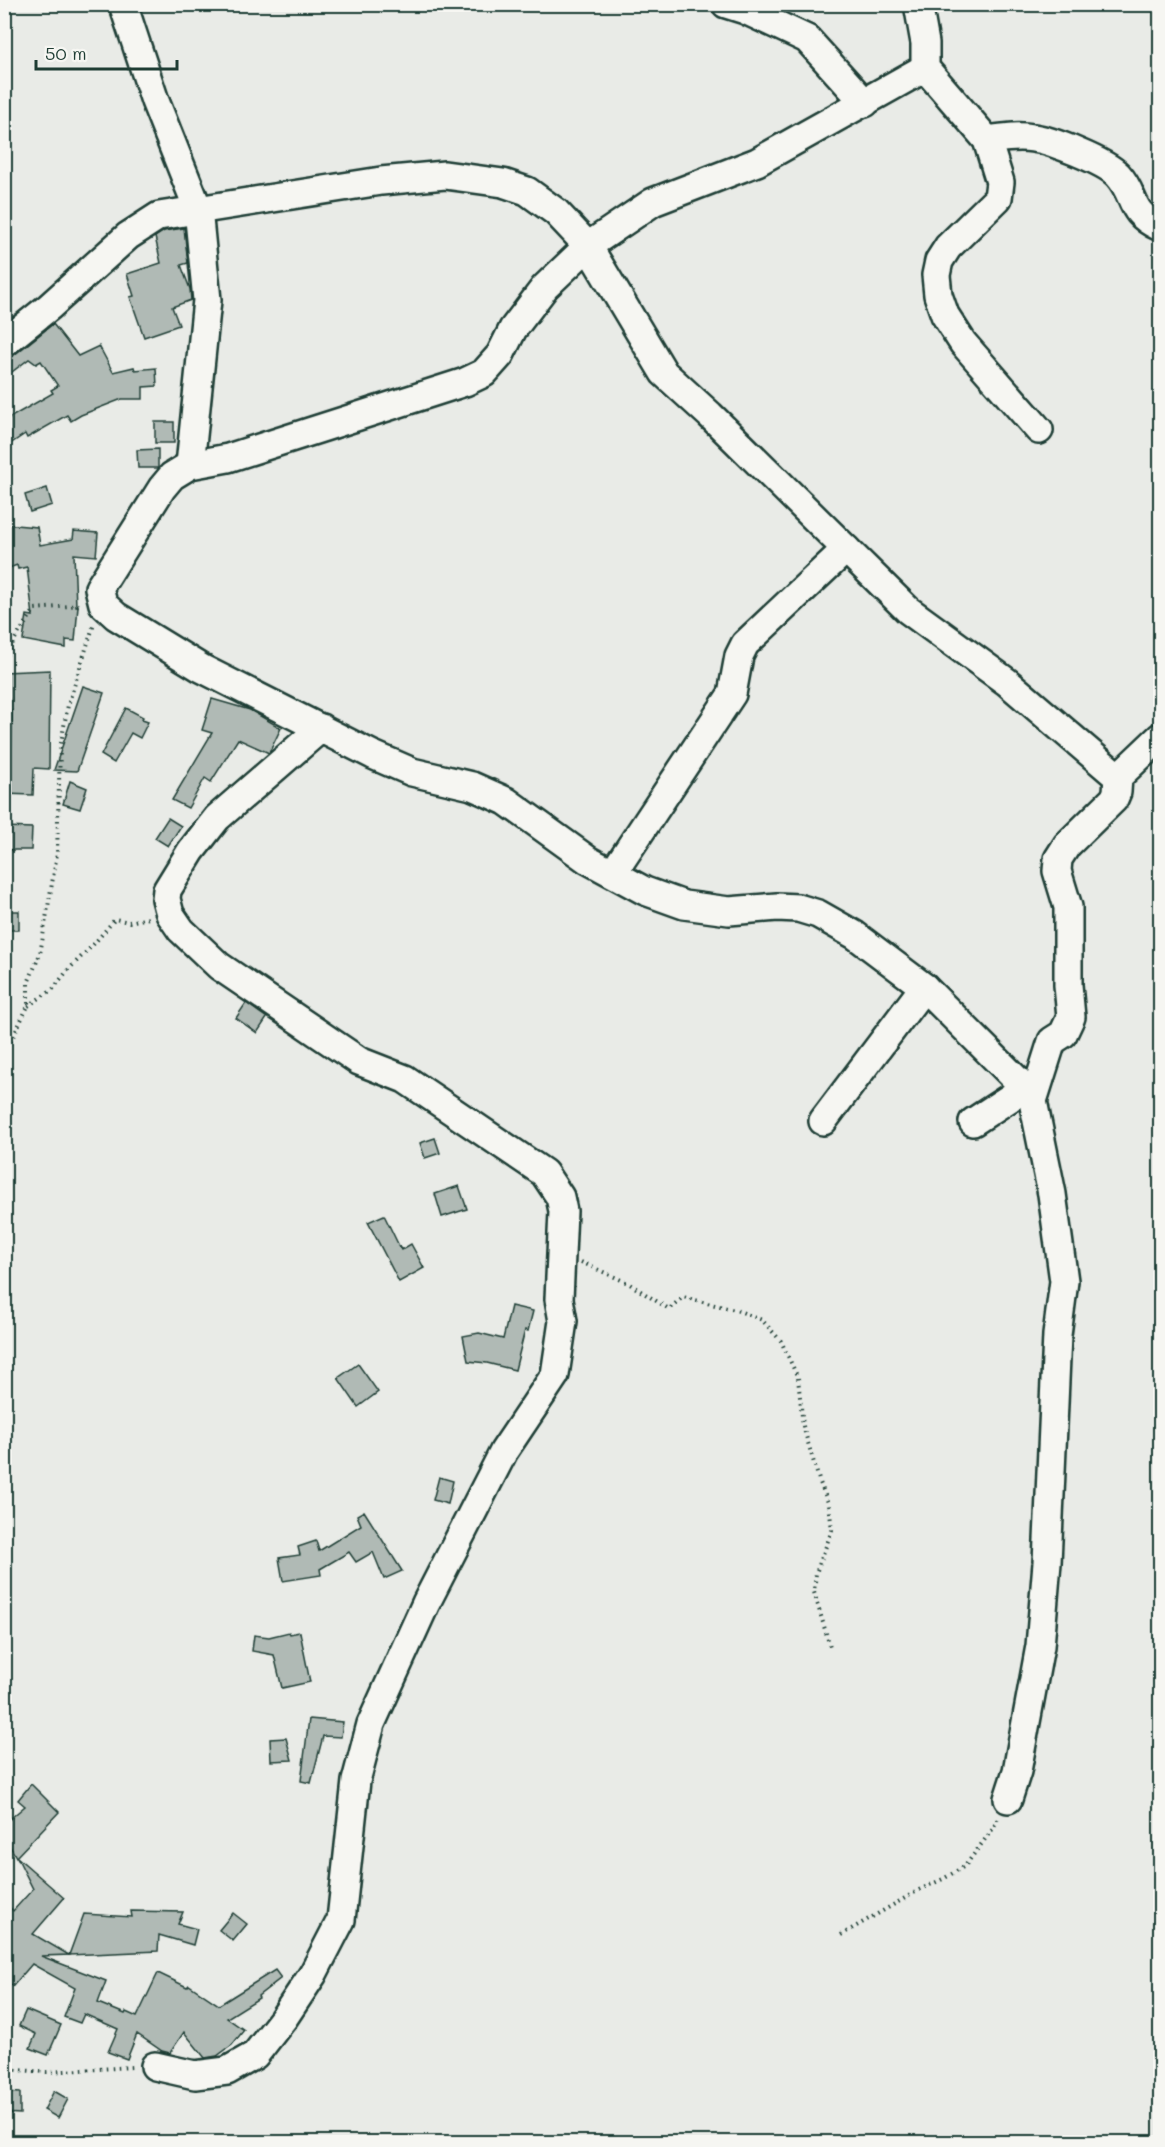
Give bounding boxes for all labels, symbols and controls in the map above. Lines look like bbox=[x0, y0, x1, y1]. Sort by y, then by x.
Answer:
scale bar bbox=[36, 33, 177, 71]
text: 50 m bbox=[45, 41, 87, 65]

